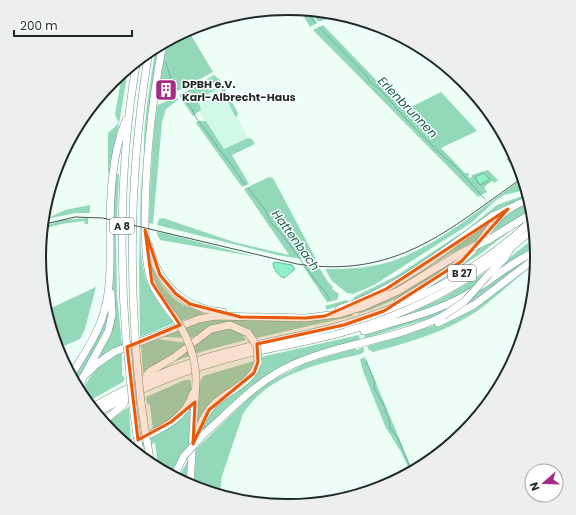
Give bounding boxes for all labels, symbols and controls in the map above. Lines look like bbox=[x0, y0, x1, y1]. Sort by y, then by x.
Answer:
scale bar bbox=[14, 12, 132, 38]
text: 200 m bbox=[20, 17, 58, 34]
water label: Erlenbrunnen bbox=[374, 73, 442, 141]
place label: DPBH e.V. Karl-Albrecht-Haus bbox=[182, 76, 296, 105]
building icon: DPBH e.V. Karl-Albrecht-Haus bbox=[153, 77, 179, 103]
water label: Hattenbach bbox=[268, 206, 324, 274]
road number: A 8 bbox=[110, 218, 134, 234]
road number: B 27 bbox=[448, 265, 476, 281]
north arrow bbox=[524, 463, 564, 503]
text: N bbox=[526, 480, 544, 493]

